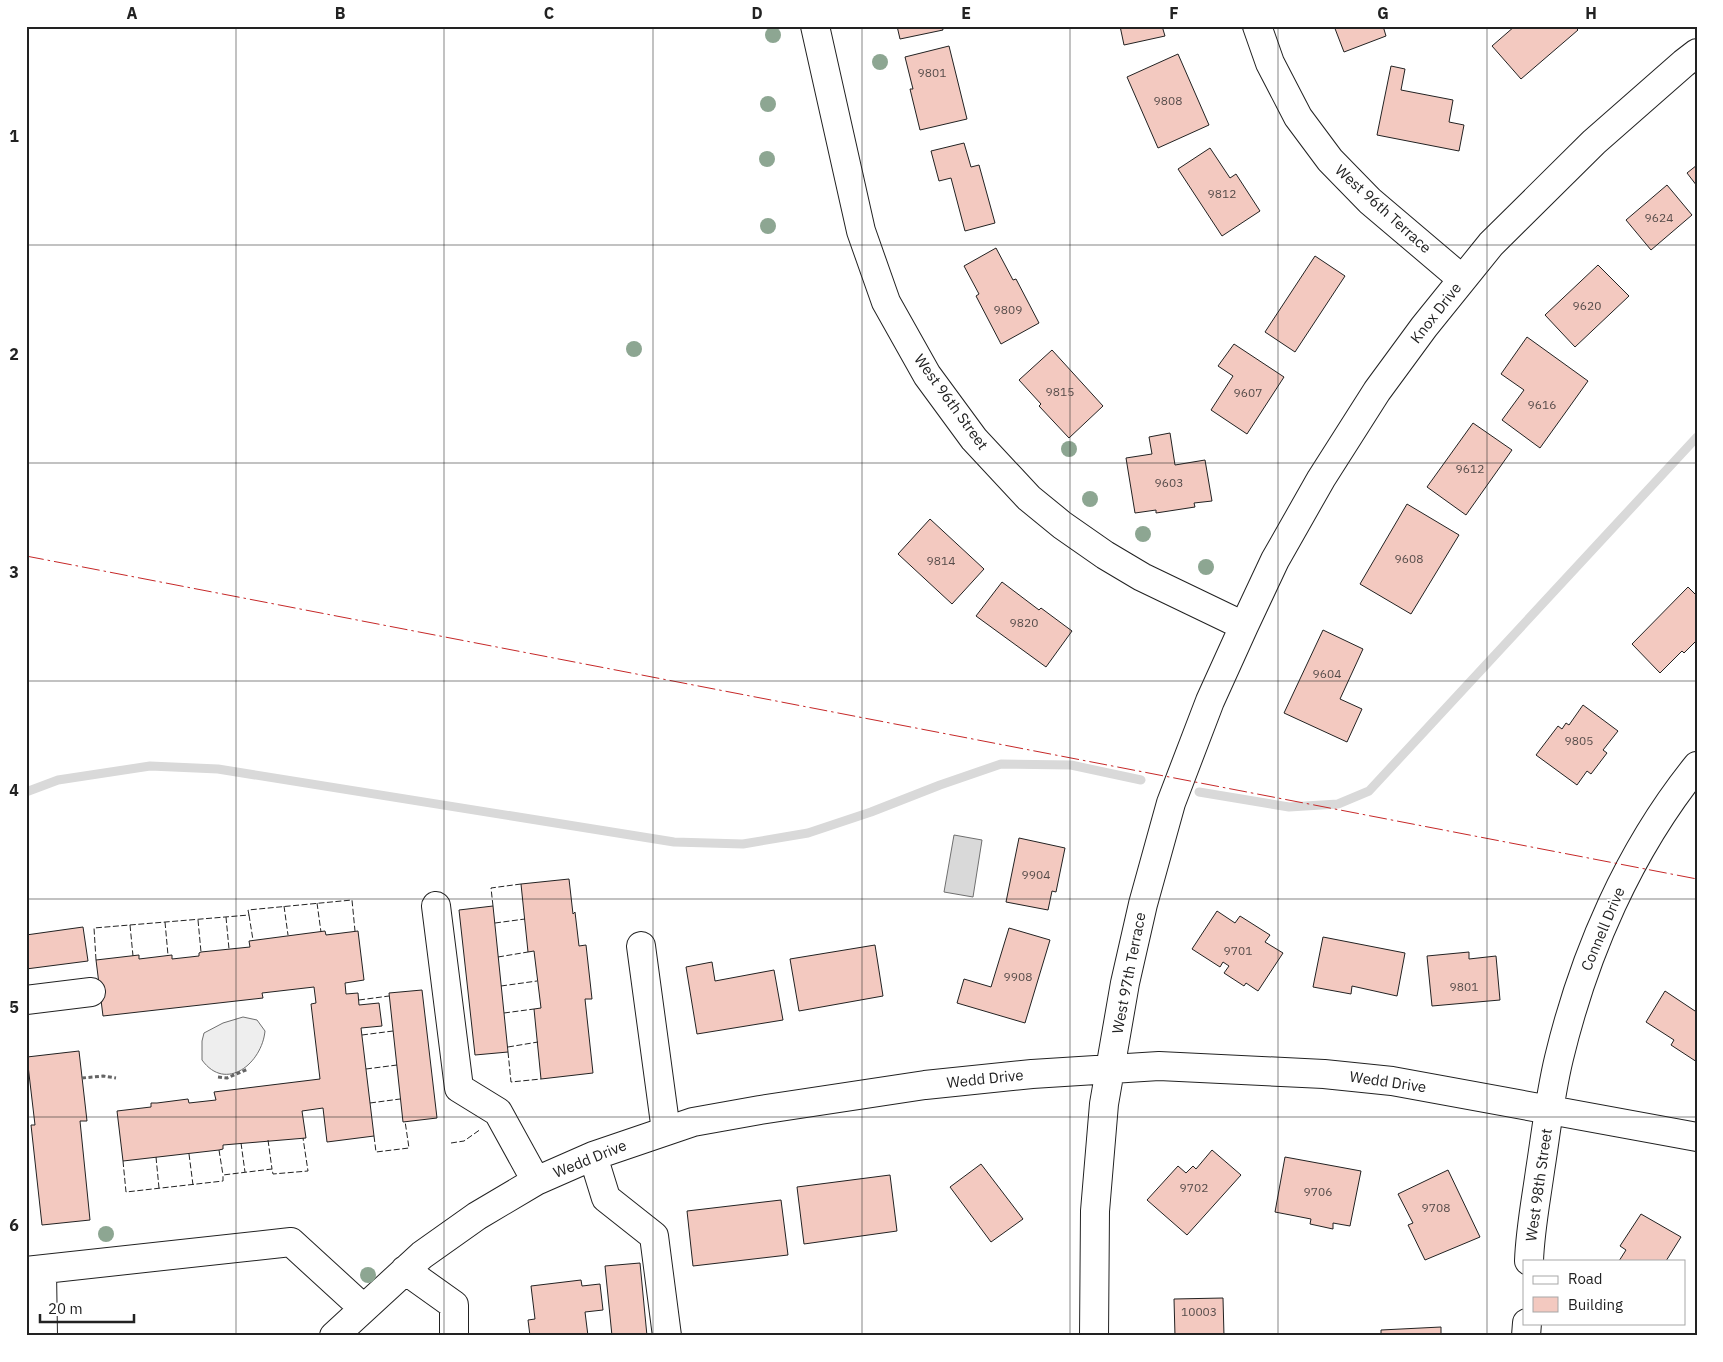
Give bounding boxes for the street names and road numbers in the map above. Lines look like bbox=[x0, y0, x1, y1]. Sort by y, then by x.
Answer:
street label: West 96th Terrace bbox=[1331, 160, 1435, 257]
street label: Knox Drive bbox=[1406, 278, 1465, 347]
street label: West 96th Street bbox=[910, 350, 993, 453]
street label: Connell Drive bbox=[1576, 884, 1629, 974]
street label: West 97th Terrace bbox=[1107, 911, 1150, 1035]
street label: Wedd Drive bbox=[946, 1065, 1024, 1092]
street label: Wedd Drive bbox=[1349, 1067, 1428, 1096]
street label: West 98th Street bbox=[1521, 1127, 1556, 1243]
street label: Wedd Drive bbox=[550, 1135, 629, 1182]

